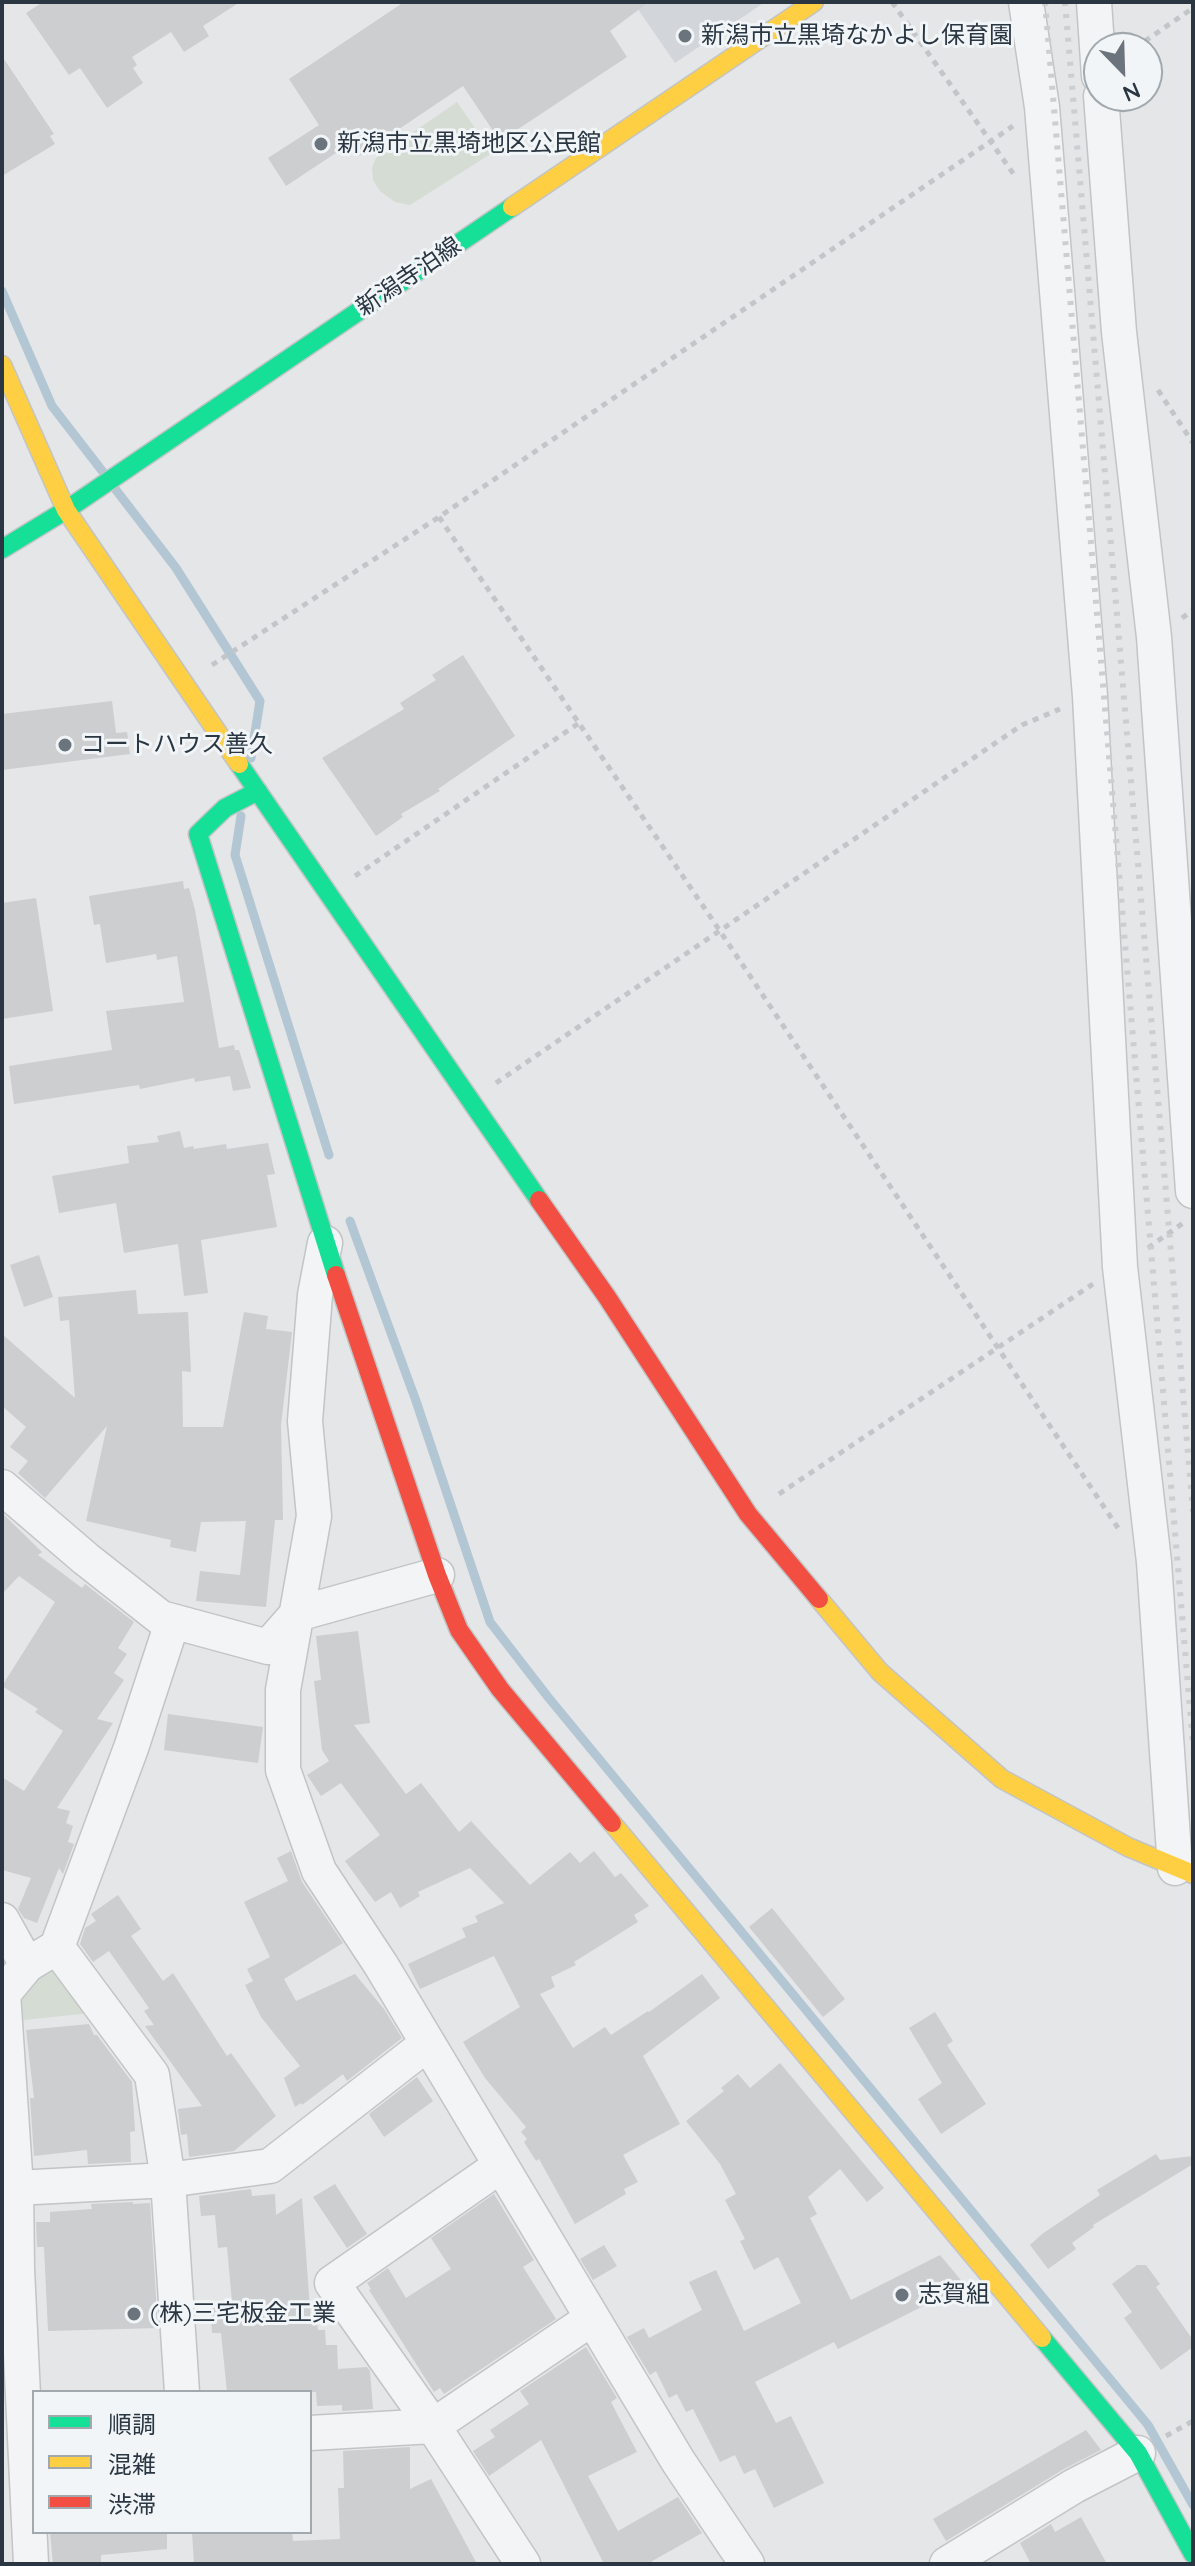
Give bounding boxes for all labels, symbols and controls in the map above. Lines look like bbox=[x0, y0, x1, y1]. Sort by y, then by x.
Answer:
place label: 新潟市立黒埼なかよし保育園 bbox=[701, 22, 1013, 50]
marker: 新潟市立黒埼なかよし保育園 bbox=[676, 27, 694, 45]
north arrow bbox=[1083, 32, 1163, 112]
text: N bbox=[1119, 76, 1145, 108]
place label: 新潟市立黒埼地区公民館 bbox=[337, 130, 601, 158]
marker: 新潟市立黒埼地区公民館 bbox=[312, 135, 330, 153]
street label: 新潟寺泊線 bbox=[351, 232, 467, 322]
place label: コートハウス善久 bbox=[81, 731, 273, 759]
marker: コートハウス善久 bbox=[56, 736, 74, 754]
place label: 志賀組 bbox=[918, 2281, 990, 2309]
marker: 志賀組 bbox=[893, 2286, 911, 2304]
place label: (株)三宅板金工業 bbox=[150, 2300, 336, 2328]
marker: (株)三宅板金工業 bbox=[125, 2305, 143, 2323]
legend bbox=[32, 2390, 312, 2534]
text: 順調 bbox=[108, 2409, 156, 2439]
text: 混雑 bbox=[108, 2449, 156, 2479]
text: 渋滞 bbox=[108, 2489, 156, 2519]

